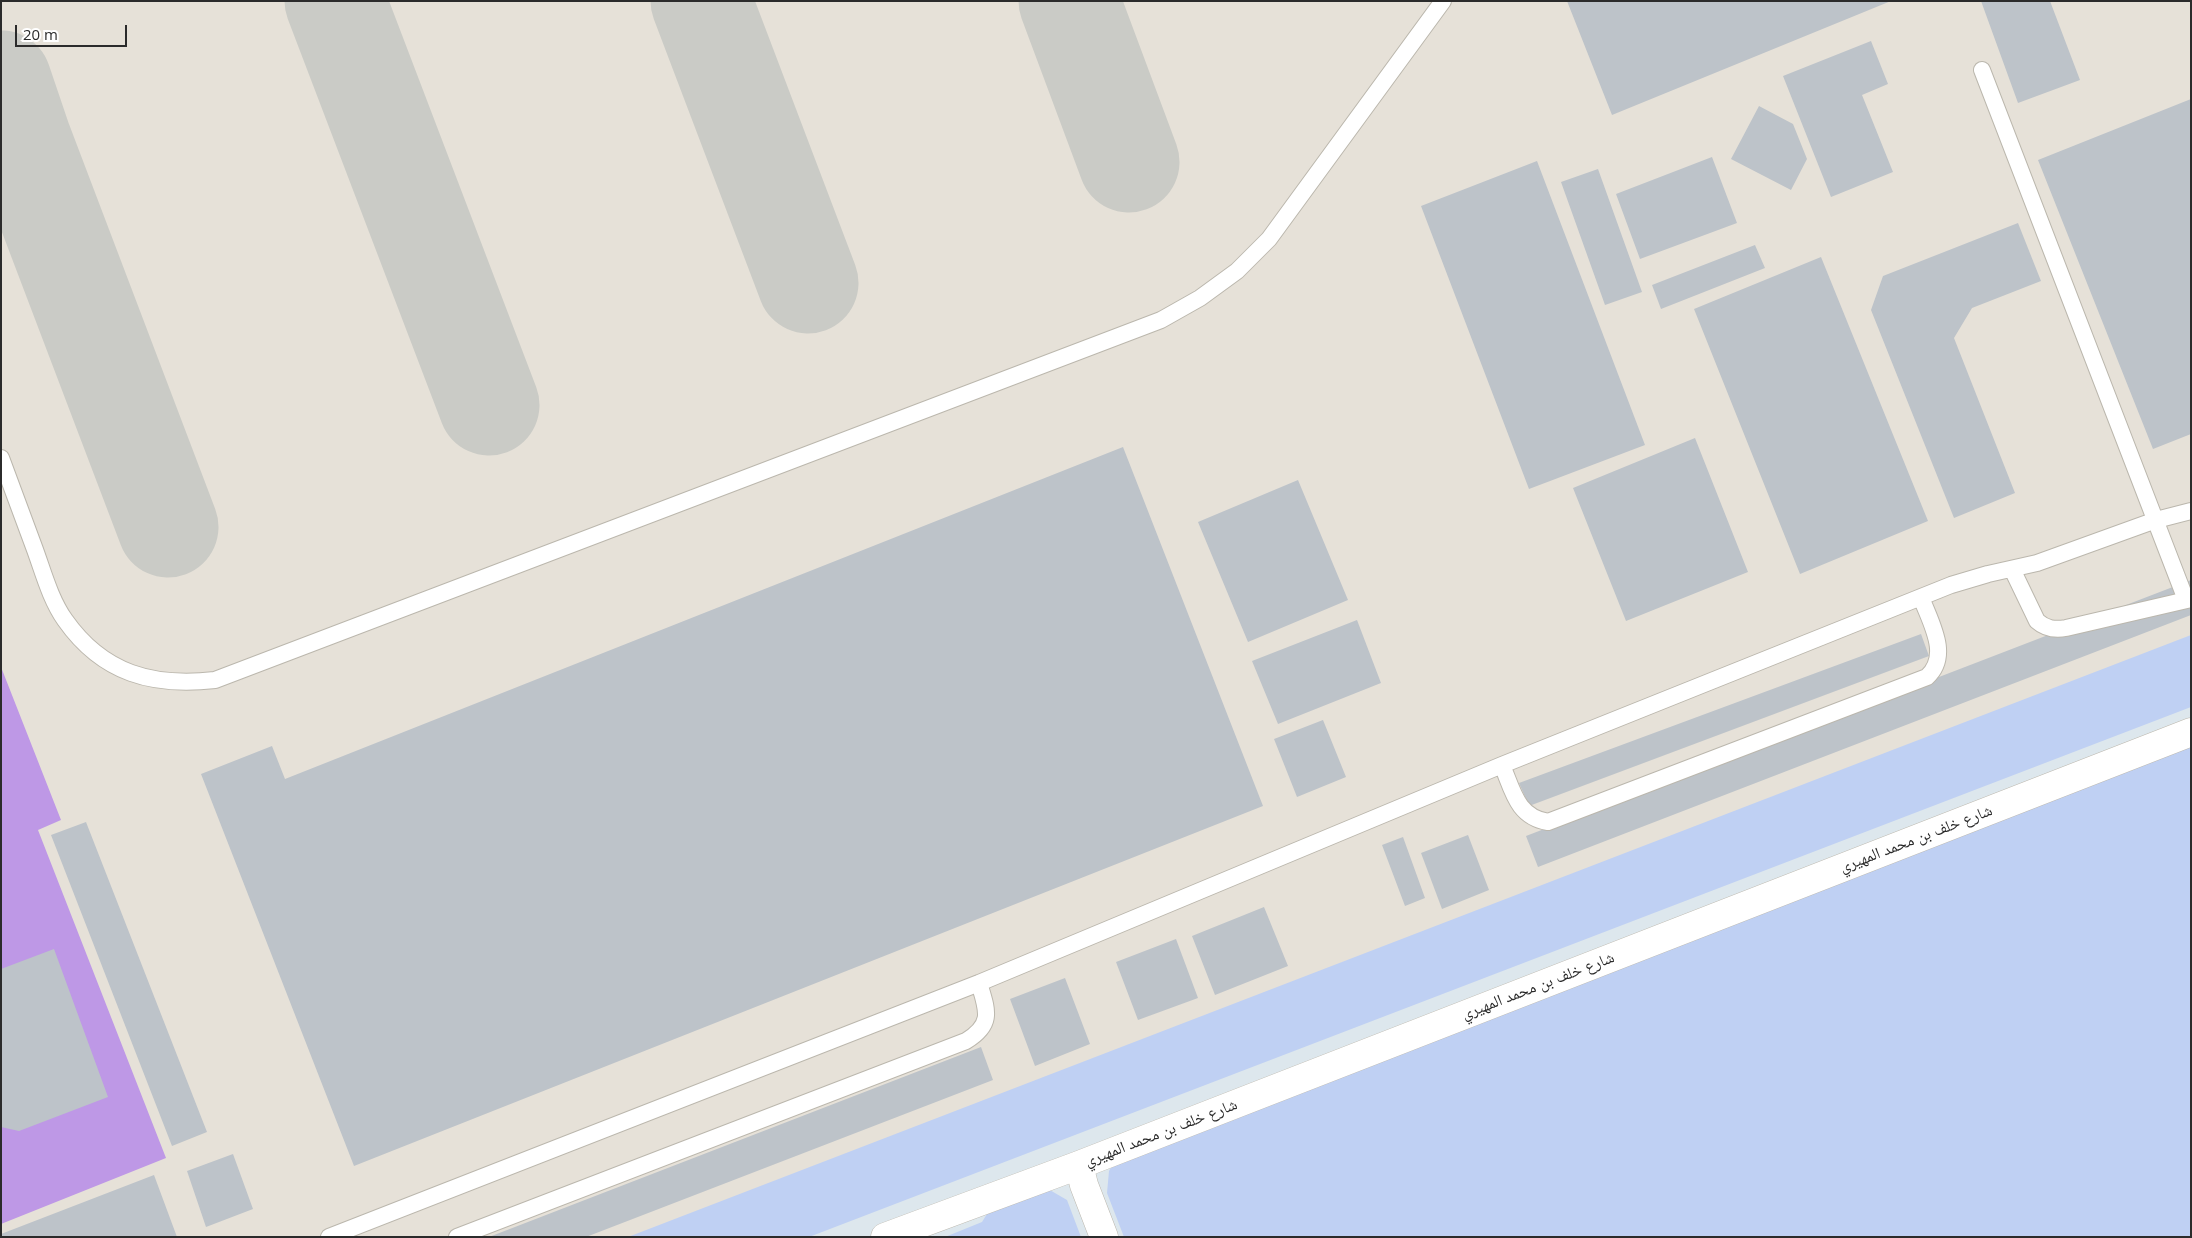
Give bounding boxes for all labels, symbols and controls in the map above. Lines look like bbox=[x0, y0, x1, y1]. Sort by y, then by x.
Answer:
scale bar bbox=[18, 15, 130, 47]
text: 20 m bbox=[23, 24, 58, 44]
street label: شارع خلف بن محمد المهيري bbox=[1837, 801, 1995, 877]
street label: شارع خلف بن محمد المهيري bbox=[1459, 948, 1617, 1024]
street label: شارع خلف بن محمد المهيري bbox=[1082, 1095, 1240, 1171]

